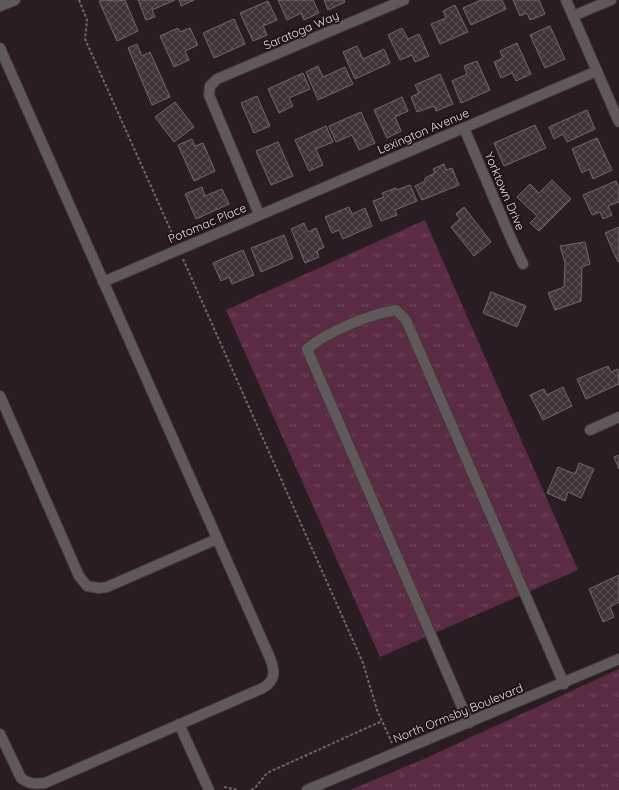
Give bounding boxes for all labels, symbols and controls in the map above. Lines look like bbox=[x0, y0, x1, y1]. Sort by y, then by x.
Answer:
street label: Saratoga Way bbox=[261, 7, 341, 53]
street label: Lexington Avenue bbox=[375, 105, 471, 157]
street label: Yorktown Drive bbox=[482, 149, 528, 233]
street label: Potomac Place bbox=[166, 200, 249, 246]
street label: North Ormsby Boulevard bbox=[391, 680, 525, 746]

